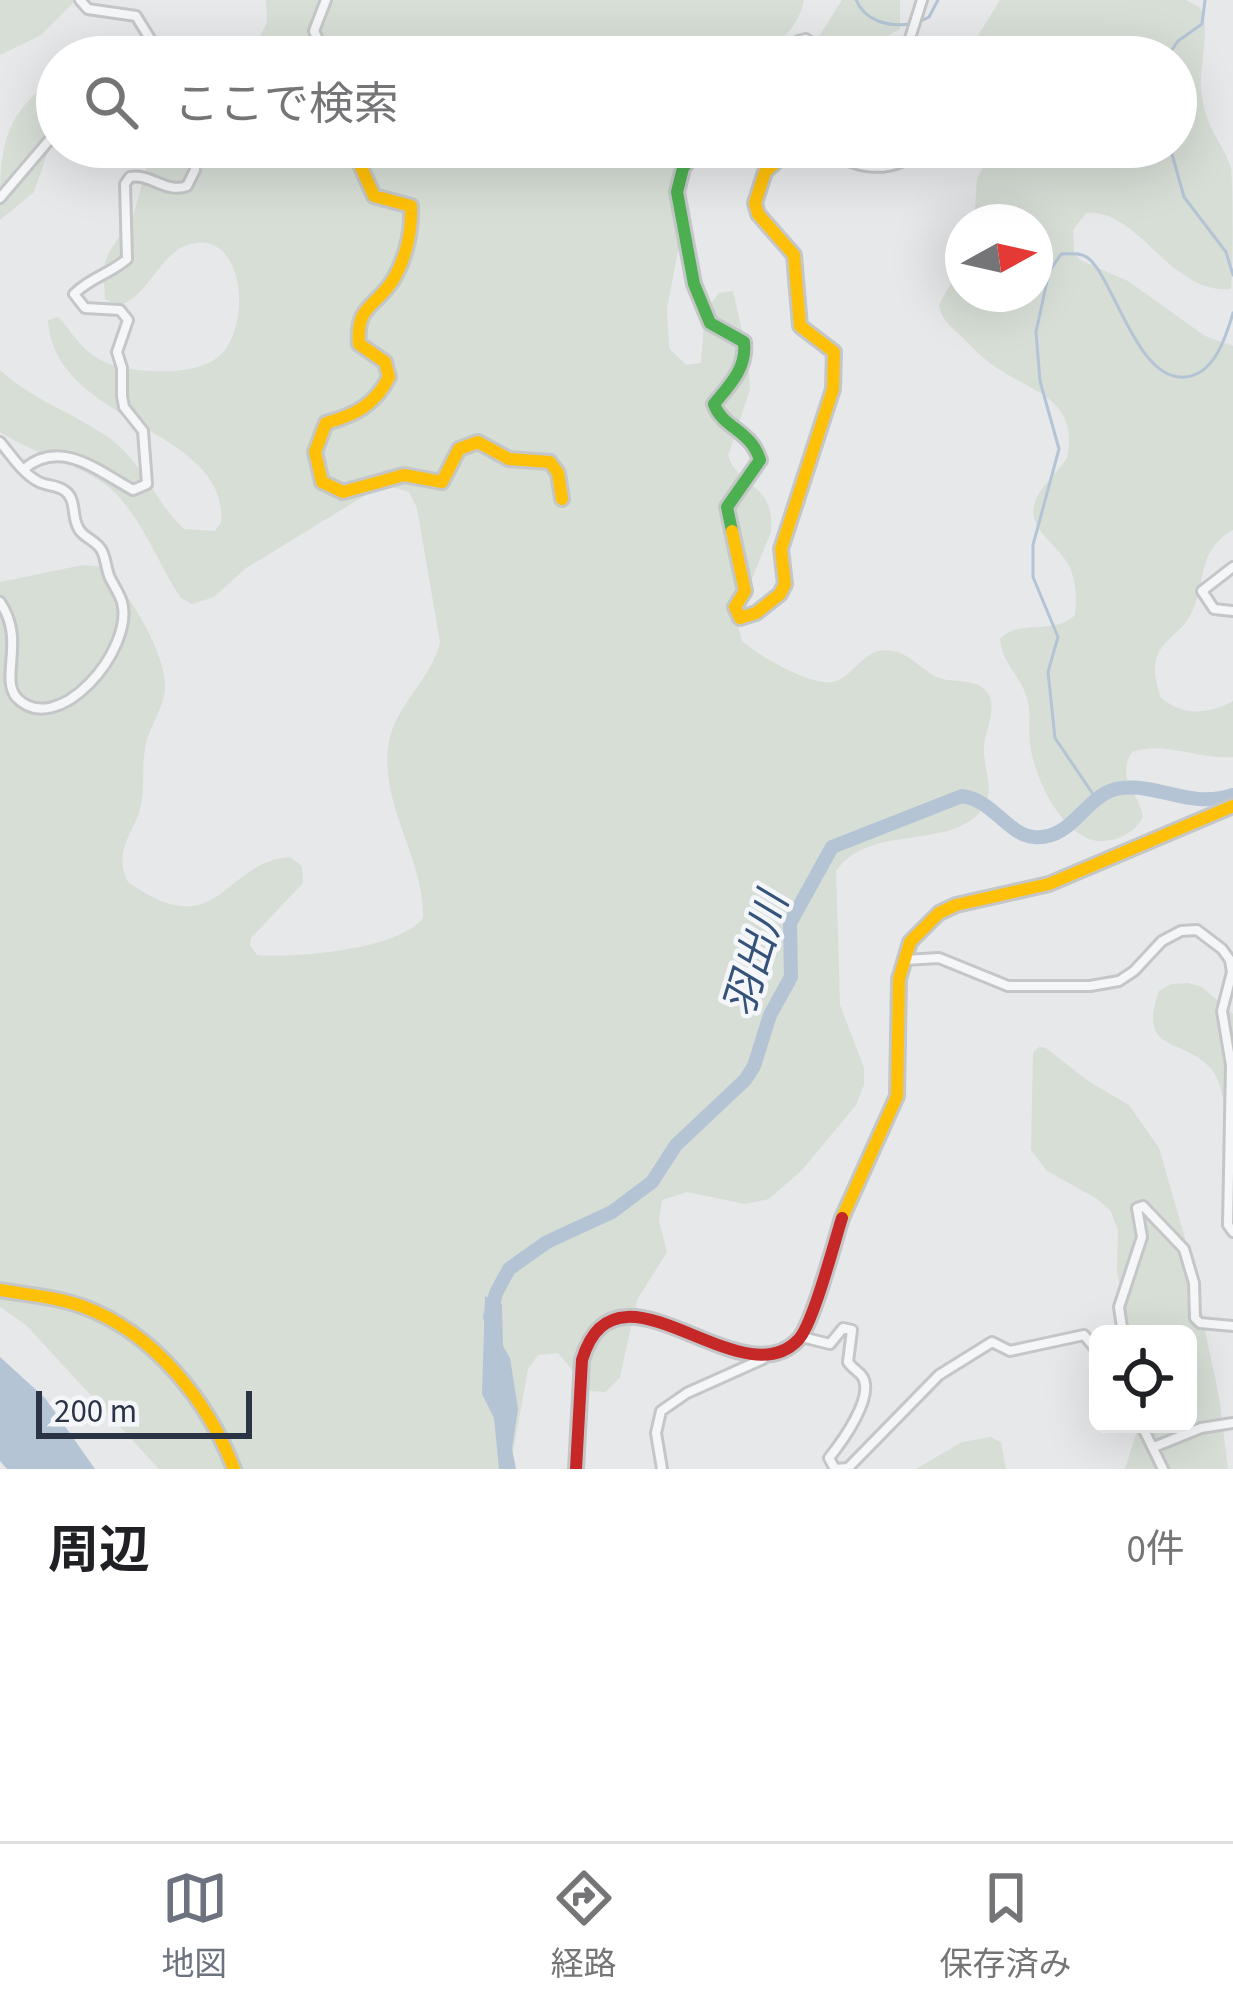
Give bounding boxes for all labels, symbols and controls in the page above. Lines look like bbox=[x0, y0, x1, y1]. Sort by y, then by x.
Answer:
search box bbox=[36, 36, 1197, 168]
icon: search bbox=[78, 69, 144, 135]
text: ここで検索 bbox=[174, 73, 399, 137]
north arrow bbox=[945, 204, 1053, 312]
water label: 羽出川 bbox=[710, 882, 805, 1024]
map controls bbox=[1089, 1325, 1197, 1433]
button: locate bbox=[1089, 1325, 1197, 1433]
scale bar bbox=[36, 1385, 252, 1438]
text: 200 m bbox=[54, 1388, 137, 1435]
text: 周辺 bbox=[48, 1515, 150, 1587]
text: 0件 bbox=[1127, 1522, 1185, 1578]
tab: 地図 bbox=[162, 1865, 228, 1988]
tab: 経路 bbox=[551, 1865, 617, 1988]
tab: 保存済み bbox=[940, 1865, 1072, 1988]

